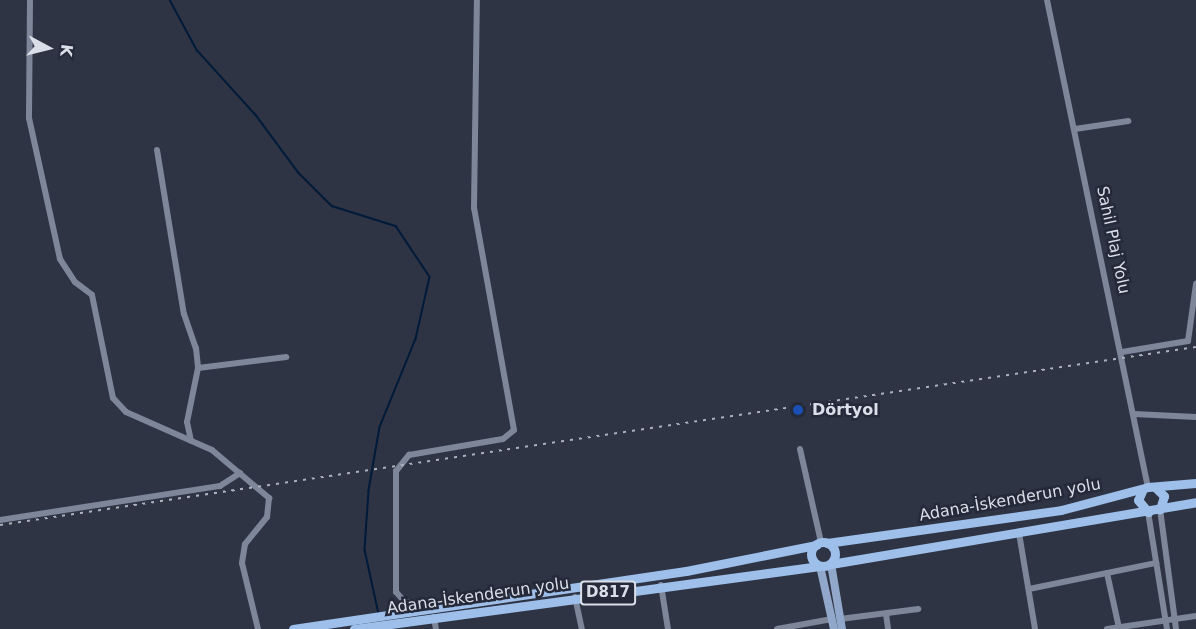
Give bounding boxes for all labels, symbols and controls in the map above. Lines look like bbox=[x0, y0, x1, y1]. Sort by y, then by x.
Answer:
north arrow bbox=[18, 18, 78, 78]
text: K bbox=[56, 43, 77, 58]
street label: Sahil Plaj Yolu bbox=[1092, 184, 1134, 296]
place label: Dörtyol bbox=[812, 400, 879, 420]
marker: Dörtyol bbox=[789, 401, 807, 419]
street label: Adana-İskenderun yolu bbox=[918, 475, 1102, 525]
street label: Adana-İskenderun yolu bbox=[386, 574, 570, 618]
road number: D817 bbox=[580, 581, 636, 605]

